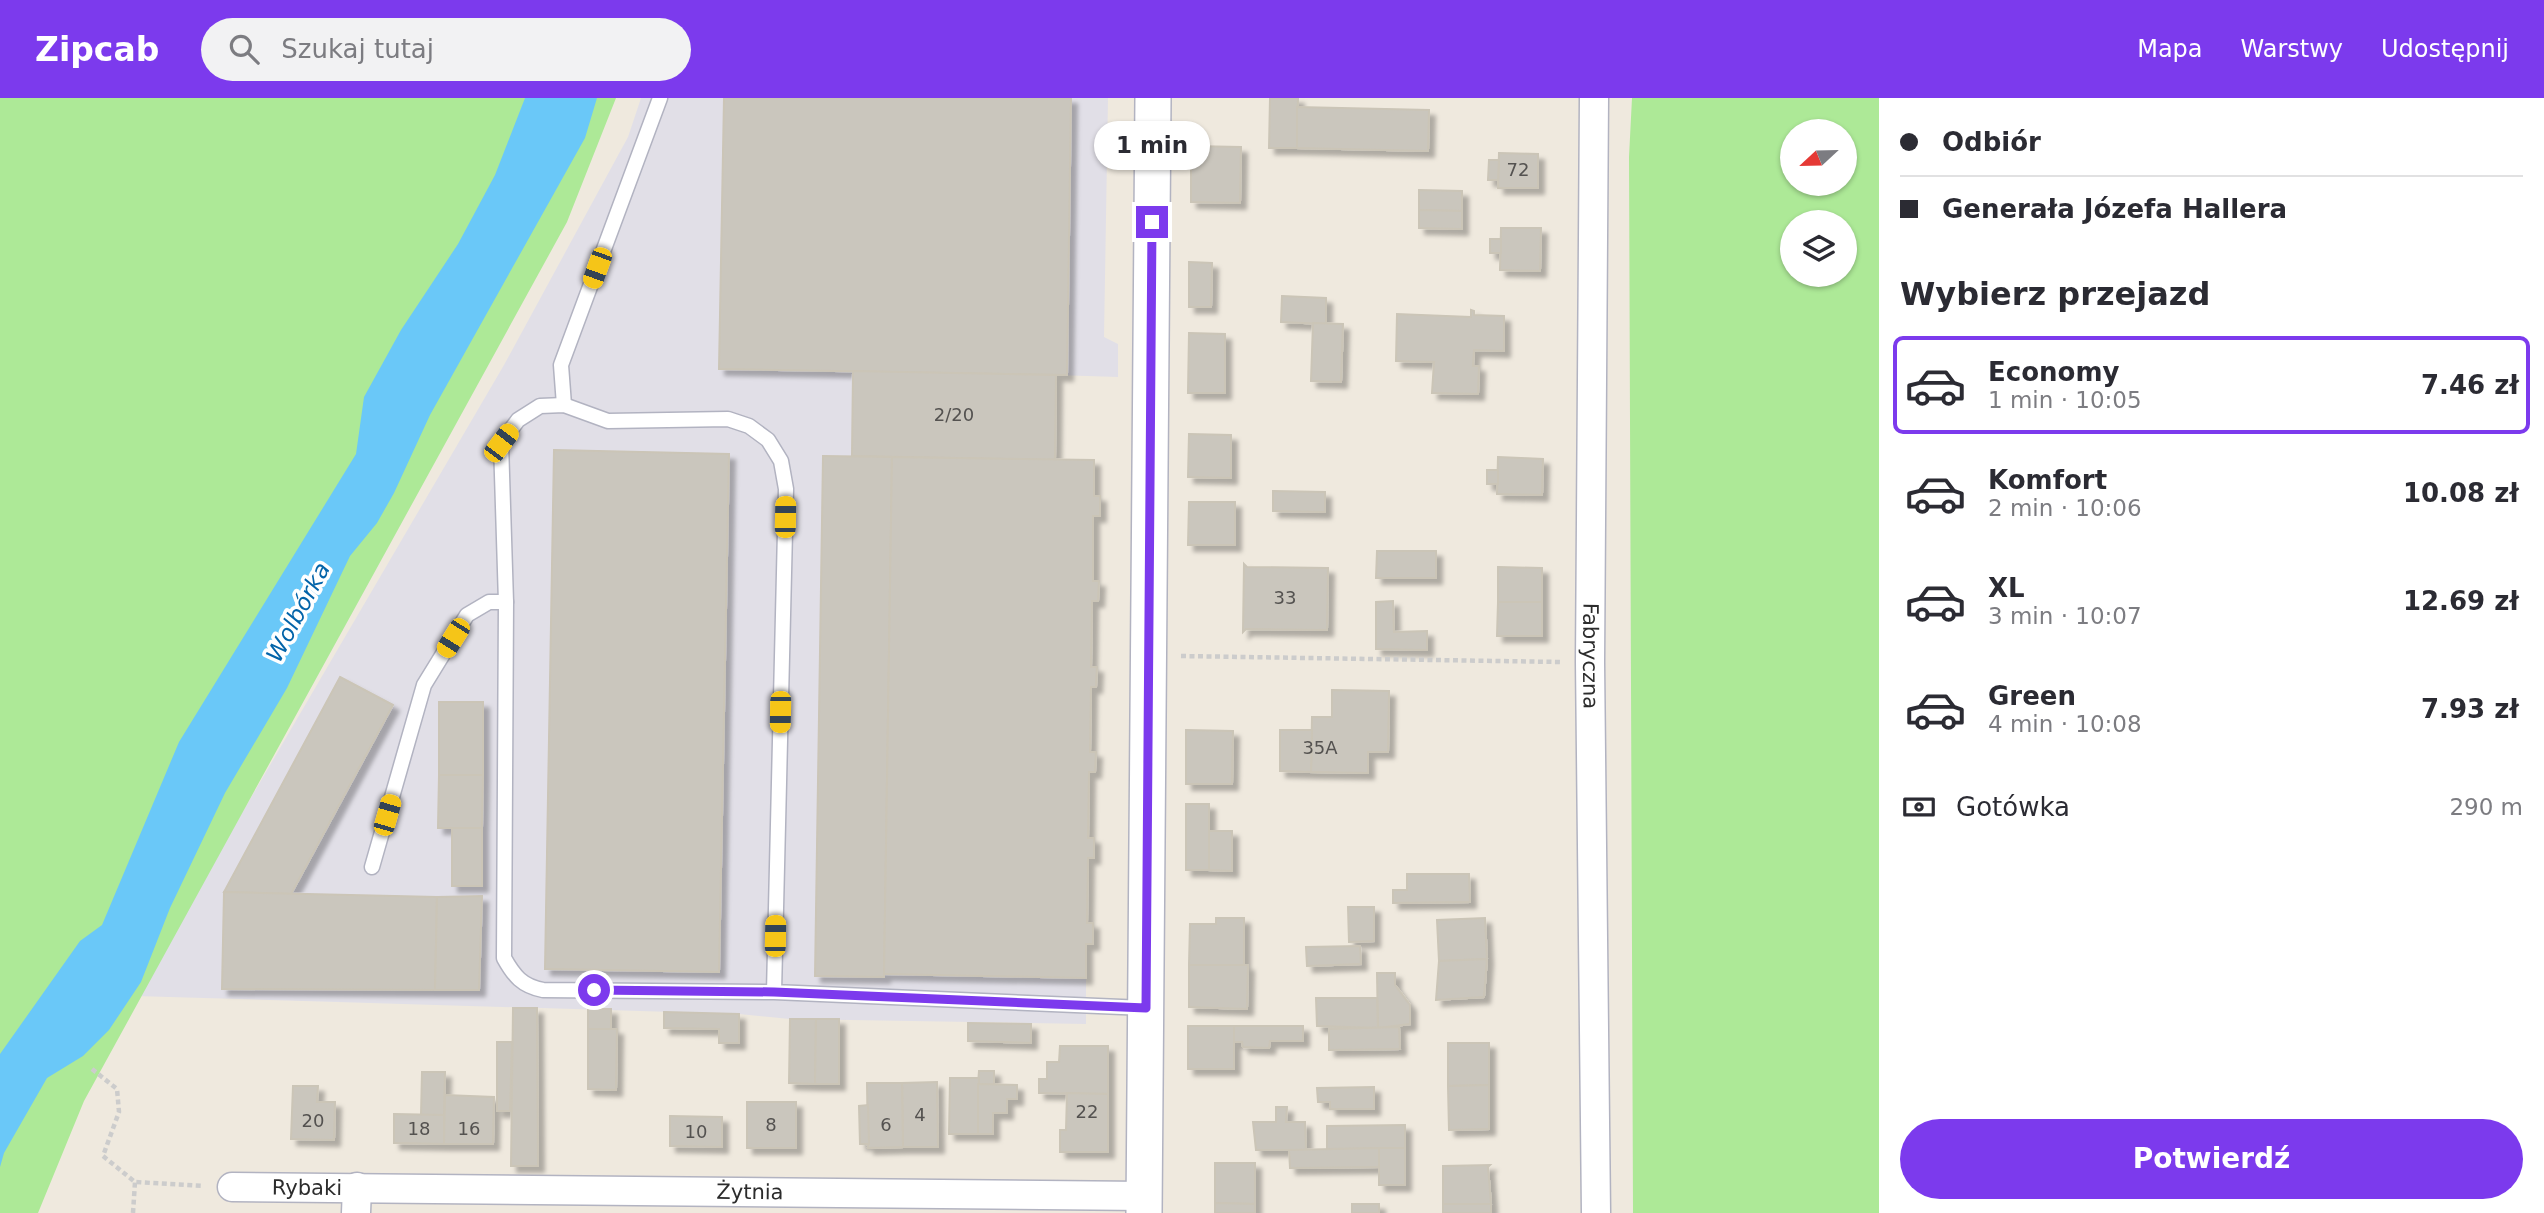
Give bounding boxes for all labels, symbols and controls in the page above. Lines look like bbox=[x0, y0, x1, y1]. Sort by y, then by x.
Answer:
search box bbox=[201, 18, 691, 81]
text: Zipcab bbox=[35, 30, 159, 69]
icon: search bbox=[225, 30, 263, 68]
text: Szukaj tutaj bbox=[281, 34, 434, 64]
text: Mapa bbox=[2137, 35, 2203, 63]
text: Warstwy bbox=[2241, 35, 2343, 63]
text: Udostępnij bbox=[2381, 35, 2509, 63]
north arrow bbox=[1780, 119, 1857, 196]
map controls bbox=[1780, 119, 1857, 287]
callout: 1 min bbox=[1094, 121, 1210, 170]
text: Odbiór bbox=[1942, 127, 2041, 157]
text: 1 min bbox=[1116, 132, 1188, 158]
house number: 72 bbox=[1507, 159, 1529, 180]
text: Generała Józefa Hallera bbox=[1942, 194, 2287, 224]
route end bbox=[1136, 206, 1168, 238]
button: layers bbox=[1780, 210, 1857, 287]
car bbox=[580, 245, 615, 291]
text: Wybierz przejazd bbox=[1900, 275, 2210, 313]
icon: car bbox=[1904, 354, 1967, 417]
text: Economy bbox=[1988, 357, 2119, 387]
text: 7.46 zł bbox=[2421, 370, 2519, 400]
text: 1 min · 10:05 bbox=[1988, 387, 2142, 413]
house number: 2/20 bbox=[934, 404, 974, 425]
car bbox=[480, 420, 523, 466]
icon: car bbox=[1904, 462, 1967, 525]
text: Komfort bbox=[1988, 465, 2107, 495]
text: 10.08 zł bbox=[2403, 478, 2519, 508]
text: 2 min · 10:06 bbox=[1988, 495, 2142, 521]
car bbox=[775, 496, 796, 538]
water label: Wolbórka bbox=[261, 558, 335, 666]
icon: car bbox=[1904, 570, 1967, 633]
text: XL bbox=[1988, 573, 2025, 603]
text: 12.69 zł bbox=[2403, 586, 2519, 616]
house number: 33 bbox=[1274, 587, 1296, 608]
street label: Fabryczna bbox=[1578, 603, 1603, 709]
text: 3 min · 10:07 bbox=[1988, 603, 2142, 629]
car bbox=[433, 615, 474, 661]
icon: car bbox=[1904, 678, 1967, 741]
text: Green bbox=[1988, 681, 2076, 711]
car bbox=[770, 691, 791, 733]
text: 7.93 zł bbox=[2421, 694, 2519, 724]
text: 4 min · 10:08 bbox=[1988, 711, 2142, 737]
house number: 35A bbox=[1302, 737, 1338, 758]
icon: cash bbox=[1900, 788, 1938, 826]
car bbox=[372, 792, 403, 838]
text: Gotówka bbox=[1956, 792, 2070, 822]
text: 290 m bbox=[2449, 794, 2523, 820]
car bbox=[765, 915, 786, 957]
route start bbox=[578, 974, 610, 1006]
house number: 22 bbox=[1076, 1101, 1098, 1122]
house number: 4 bbox=[914, 1104, 926, 1125]
house number: 20 bbox=[302, 1110, 324, 1131]
house number: 8 bbox=[765, 1114, 777, 1135]
house number: 6 bbox=[880, 1114, 892, 1135]
house number: 18 bbox=[408, 1118, 430, 1139]
house number: 16 bbox=[458, 1118, 480, 1139]
button: Potwierdź bbox=[1900, 1119, 2523, 1199]
house number: 10 bbox=[685, 1121, 707, 1142]
street label: Rybaki bbox=[272, 1175, 342, 1200]
street label: Żytnia bbox=[716, 1179, 784, 1204]

